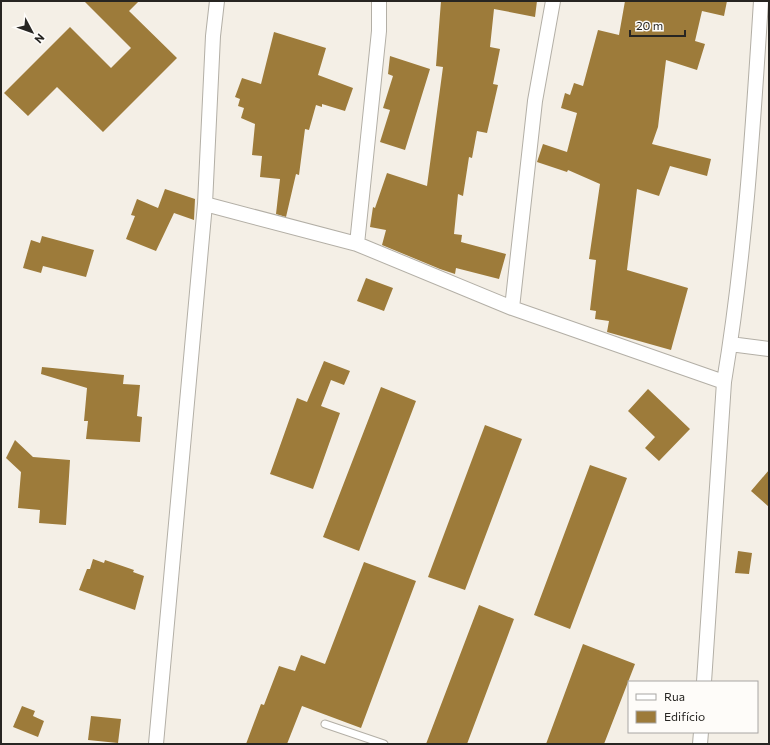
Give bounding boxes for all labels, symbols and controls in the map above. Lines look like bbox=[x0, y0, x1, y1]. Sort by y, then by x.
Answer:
north arrow bbox=[12, 12, 52, 52]
scale bar bbox=[630, 12, 685, 38]
text: 20 m bbox=[636, 18, 663, 32]
text: N bbox=[32, 32, 48, 46]
legend bbox=[628, 681, 758, 733]
text: Rua bbox=[664, 689, 685, 703]
text: Edifício bbox=[664, 709, 705, 723]

